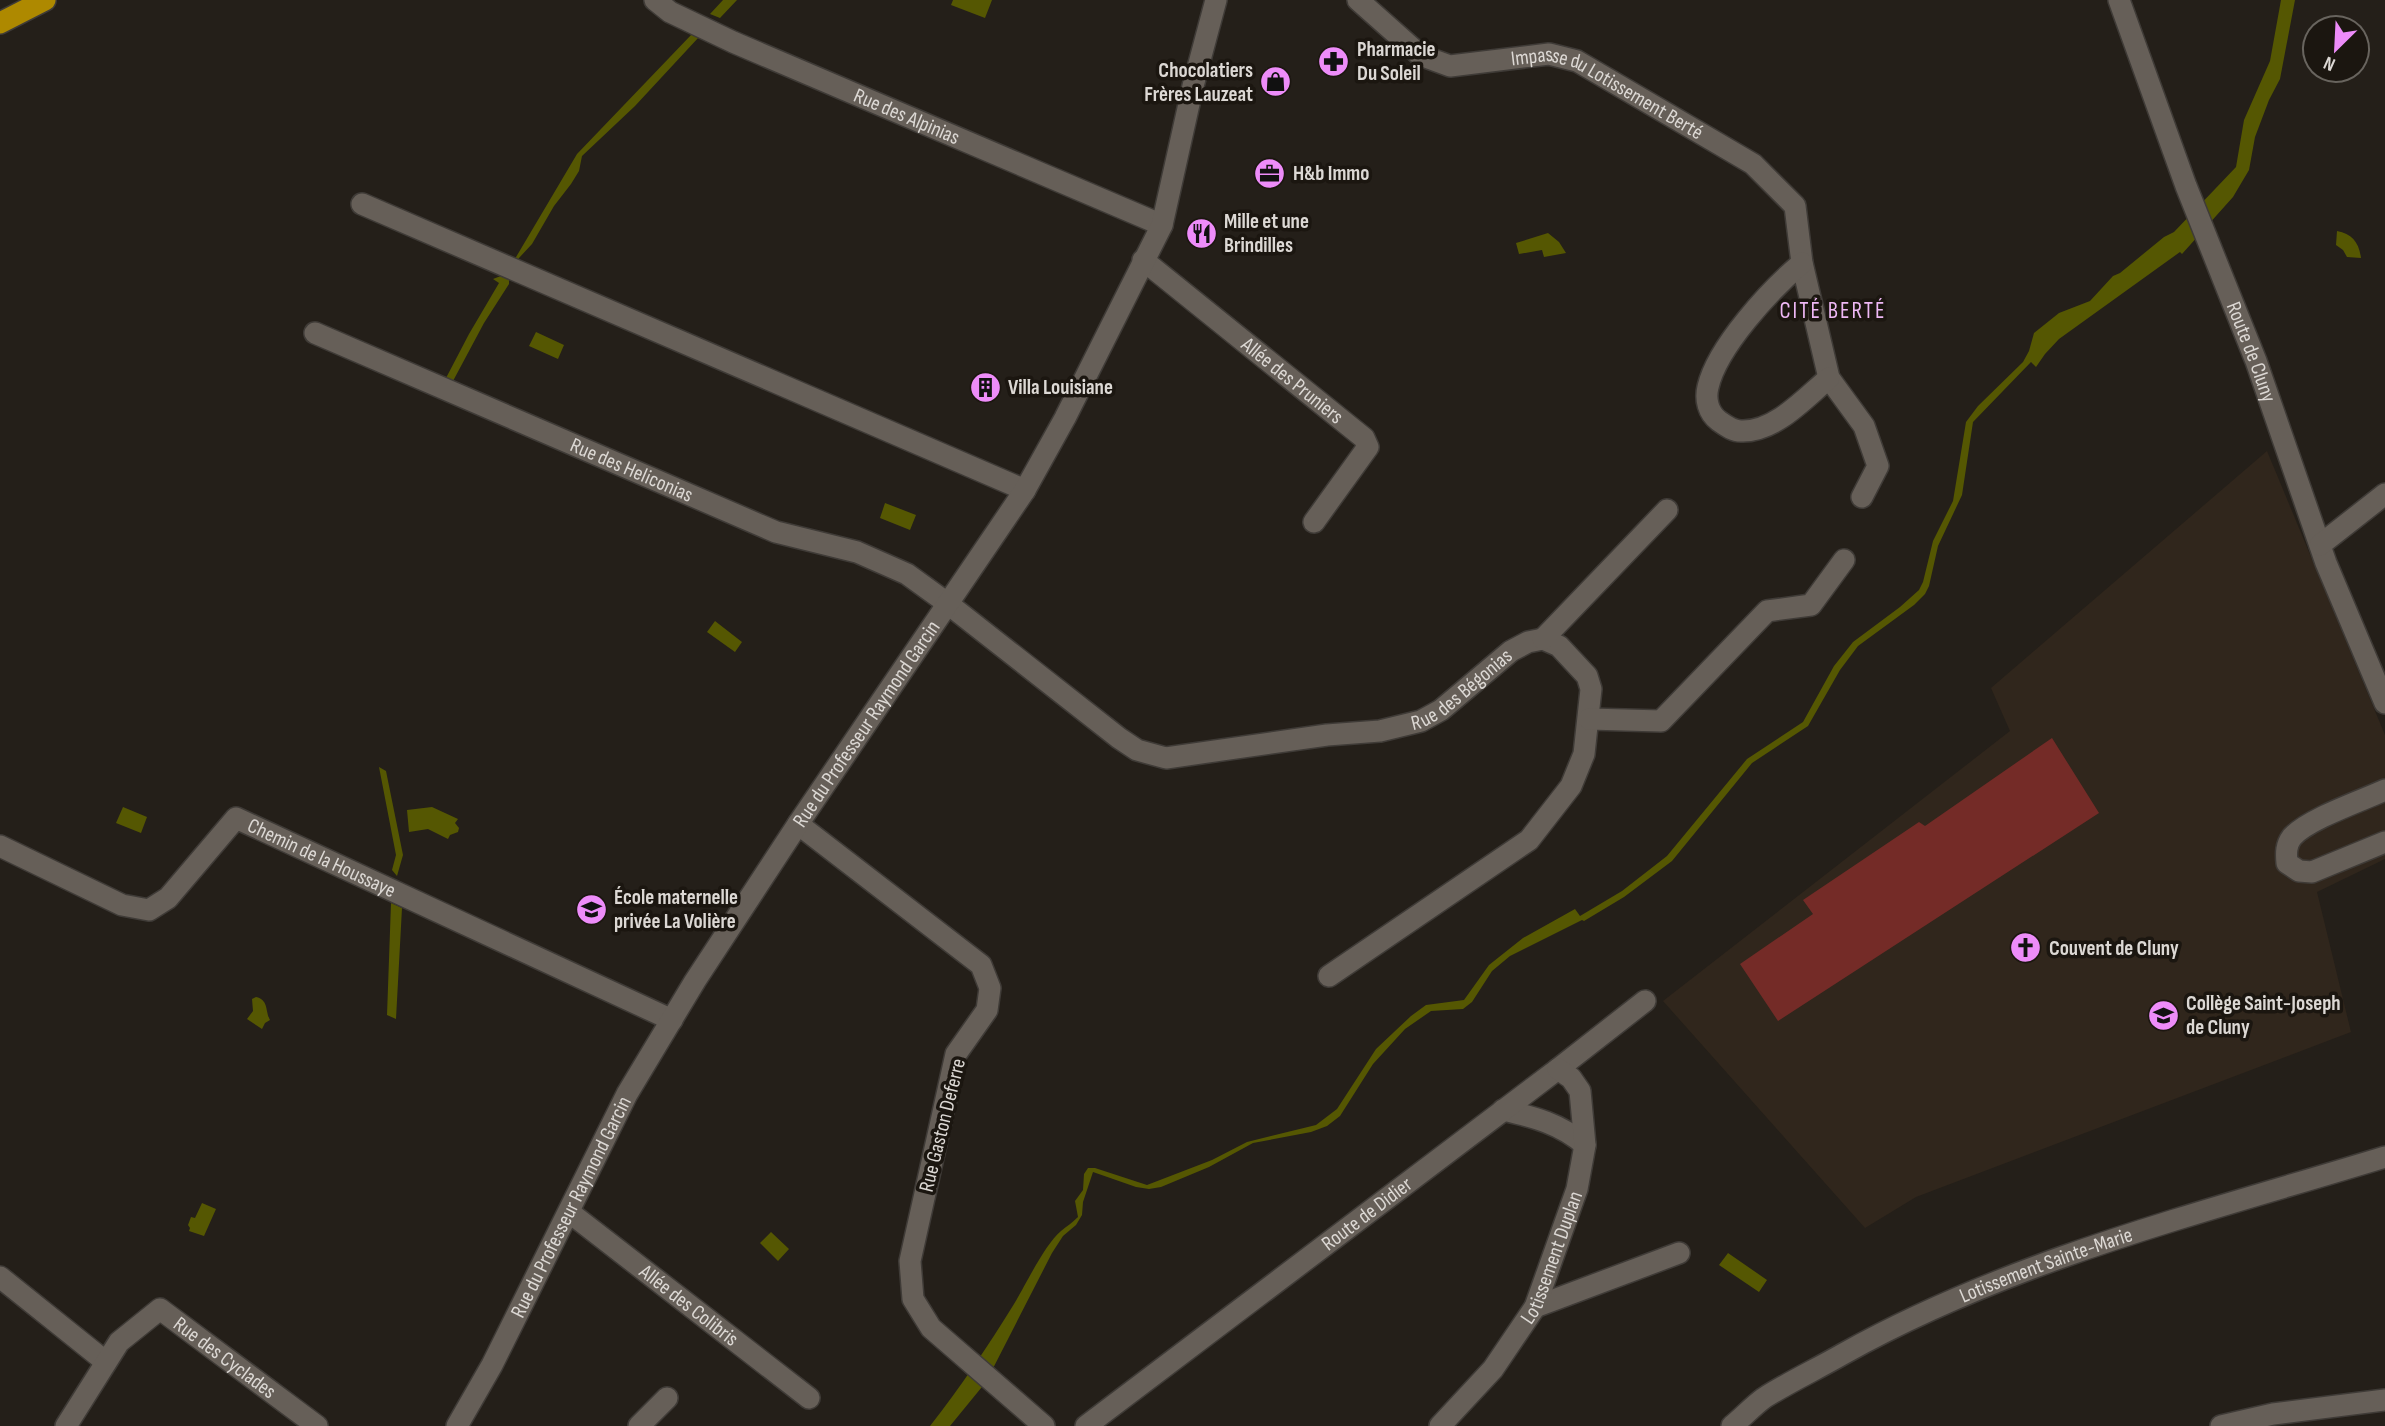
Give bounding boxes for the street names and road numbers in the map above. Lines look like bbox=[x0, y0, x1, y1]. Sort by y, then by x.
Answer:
street label: Impasse du Lotissement Berté bbox=[1509, 42, 1708, 145]
street label: Rue des Alpinias bbox=[850, 83, 963, 150]
street label: Route de Cluny bbox=[2221, 298, 2281, 405]
street label: Allée des Pruniers bbox=[1235, 332, 1348, 429]
street label: Rue des Heliconias bbox=[566, 433, 697, 508]
street label: Rue du Professeur Raymond Garcin bbox=[788, 616, 946, 832]
street label: Rue des Bégonias bbox=[1409, 643, 1518, 736]
street label: Chemin de la Houssaye bbox=[243, 813, 400, 903]
street label: Rue Gaston Deferre bbox=[914, 1056, 971, 1194]
street label: Rue du Professeur Raymond Garcin bbox=[506, 1092, 637, 1322]
street label: Route de Didier bbox=[1317, 1172, 1417, 1256]
street label: Lotissement Duplan bbox=[1515, 1188, 1588, 1329]
street label: Lotissement Sainte-Marie bbox=[1956, 1222, 2136, 1309]
street label: Allée des Colibris bbox=[634, 1259, 743, 1352]
street label: Rue des Cyclades bbox=[168, 1311, 281, 1404]

